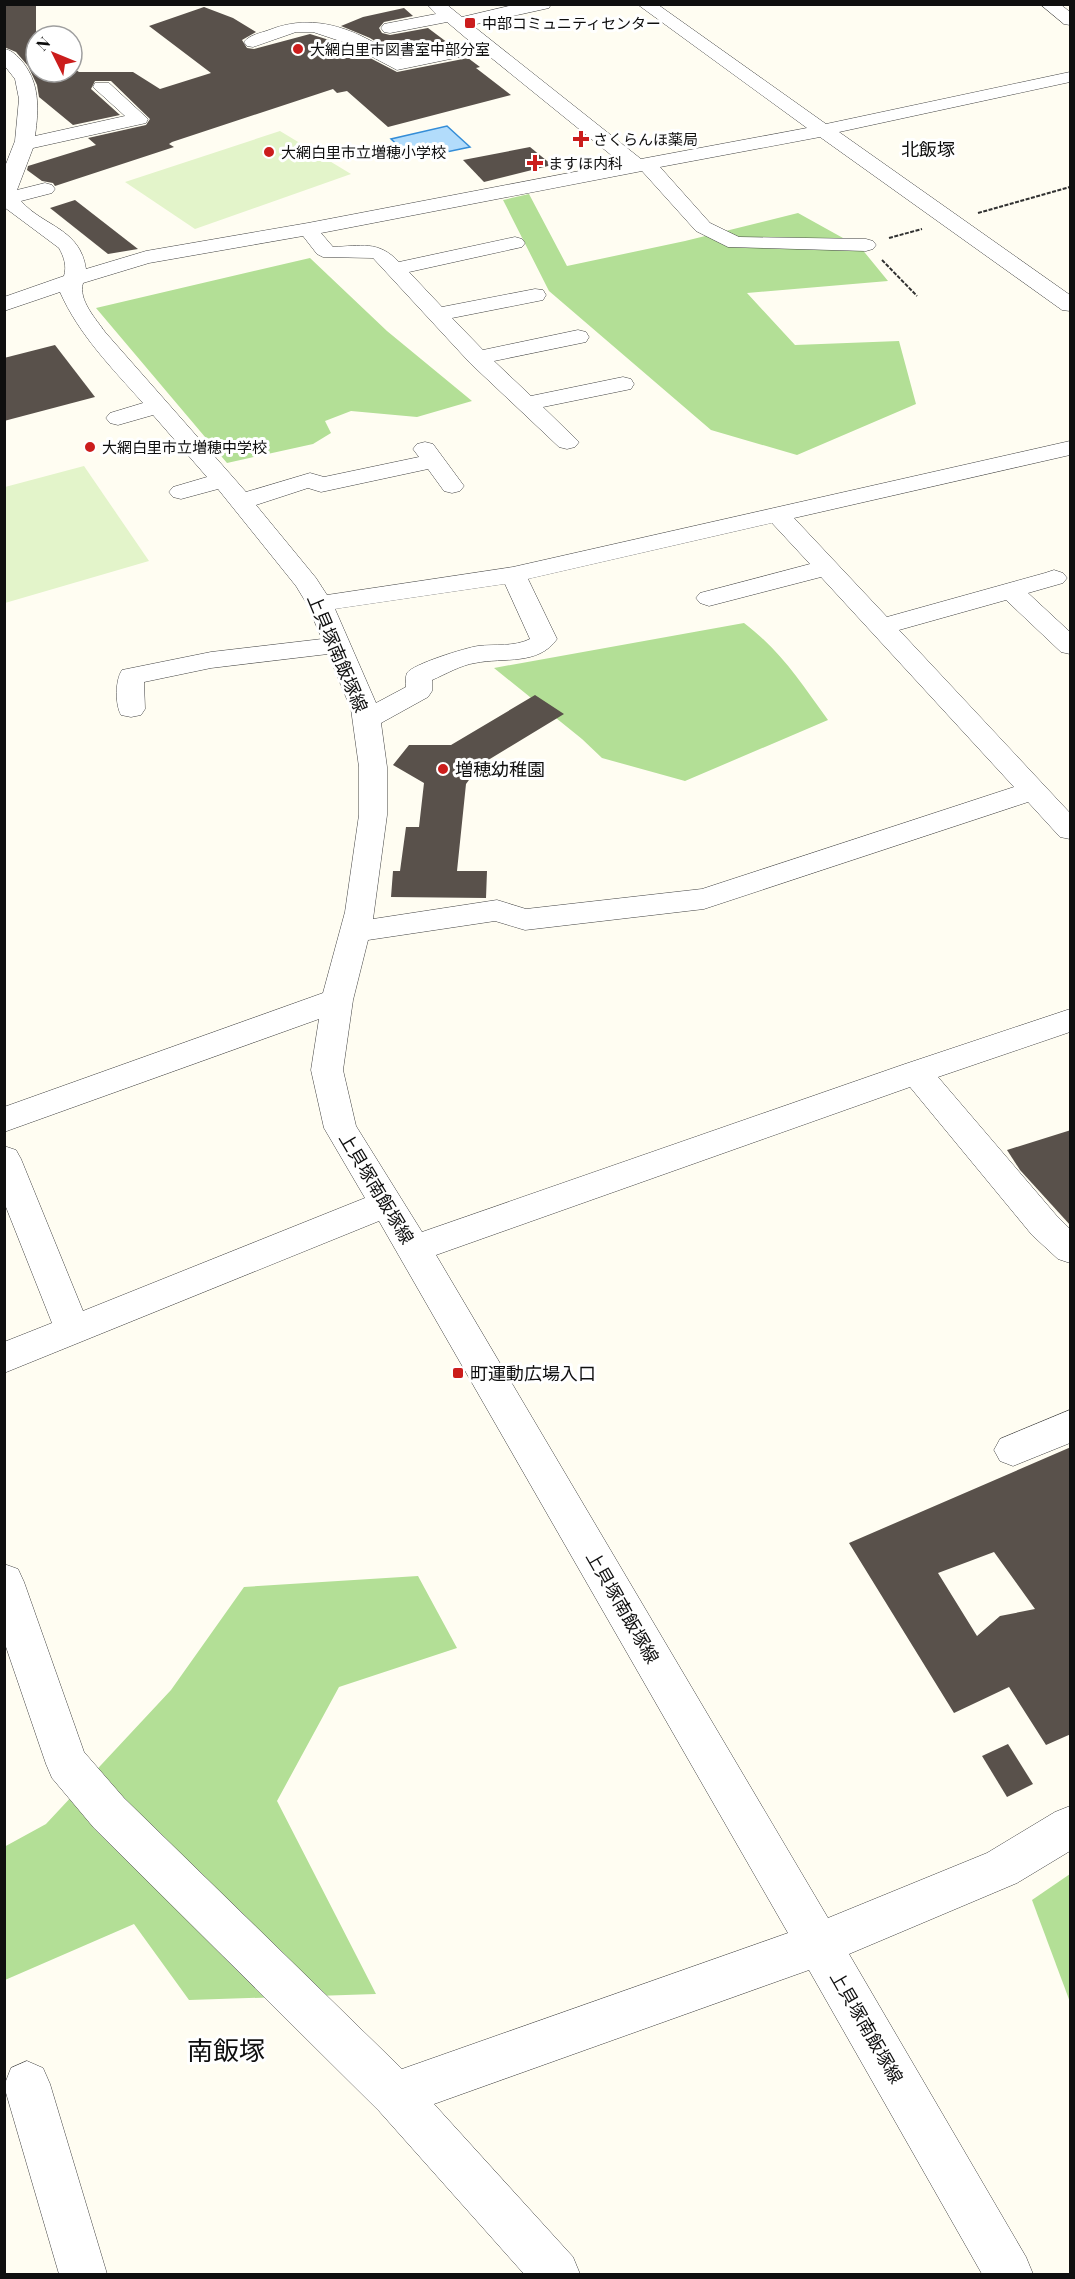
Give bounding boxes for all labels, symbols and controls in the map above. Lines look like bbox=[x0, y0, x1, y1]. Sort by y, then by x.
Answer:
place label: 中部コミュニティセンター bbox=[482, 13, 661, 33]
marker: 中部コミュニティセンター bbox=[463, 16, 477, 30]
north arrow bbox=[24, 24, 84, 84]
text: N bbox=[31, 32, 55, 55]
place label: 大網白里市図書室中部分室 bbox=[310, 39, 490, 59]
marker: 大網白里市図書室中部分室 bbox=[291, 42, 305, 56]
place label: さくらんほ薬局 bbox=[593, 129, 698, 149]
marker: さくらんほ薬局 bbox=[574, 132, 588, 146]
district label: 北飯塚 bbox=[901, 137, 955, 161]
place label: 大網白里市立増穂小学校 bbox=[281, 142, 446, 162]
marker: 大網白里市立増穂小学校 bbox=[262, 145, 276, 159]
place label: ますほ内科 bbox=[548, 153, 623, 173]
marker: ますほ内科 bbox=[526, 154, 544, 172]
place label: 大網白里市立増穂中学校 bbox=[102, 437, 267, 457]
marker: 大網白里市立増穂中学校 bbox=[83, 440, 97, 454]
street label: 上貝塚南飯塚線 bbox=[302, 590, 374, 716]
place label: 増穂幼稚園 bbox=[455, 757, 545, 781]
marker: 増穂幼稚園 bbox=[436, 762, 450, 776]
street label: 上貝塚南飯塚線 bbox=[334, 1128, 420, 1248]
place label: 町運動広場入口 bbox=[470, 1361, 596, 1385]
marker: 町運動広場入口 bbox=[451, 1366, 465, 1380]
street label: 上貝塚南飯塚線 bbox=[581, 1546, 665, 1668]
street label: 上貝塚南飯塚線 bbox=[825, 1966, 909, 2088]
district label: 南飯塚 bbox=[187, 2032, 265, 2067]

